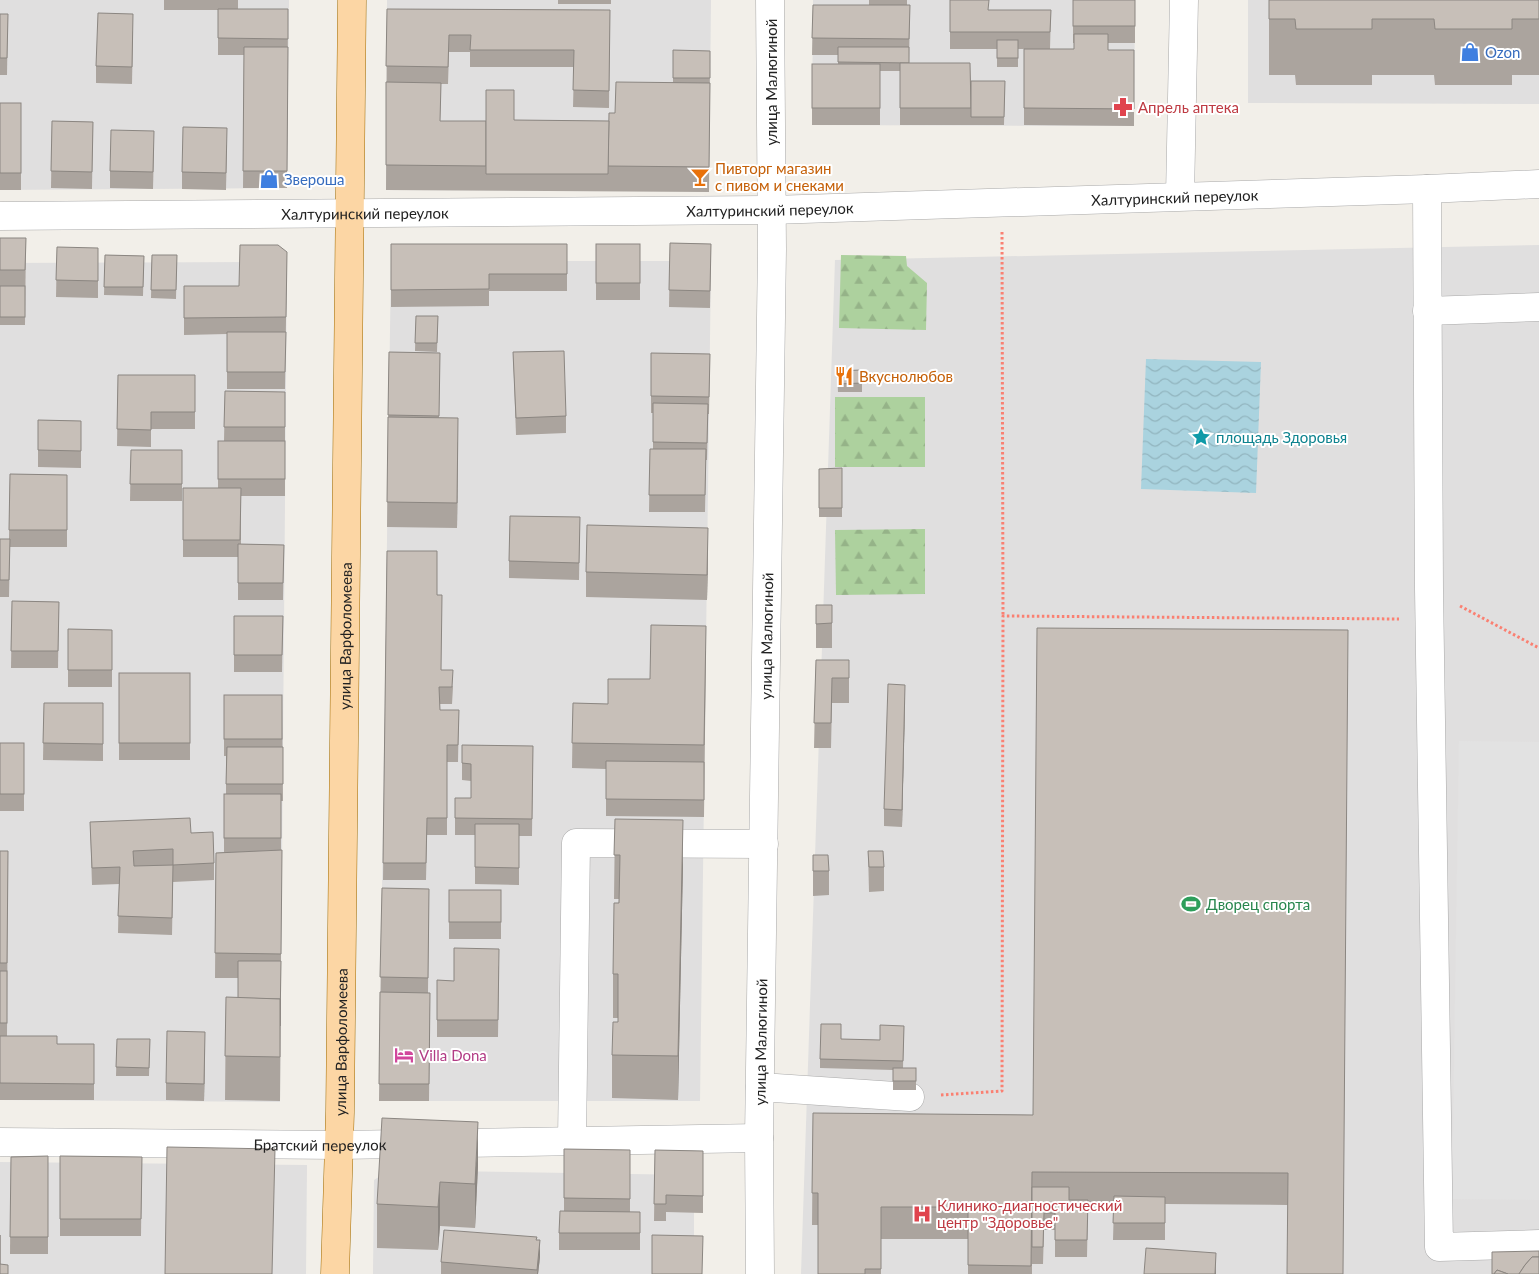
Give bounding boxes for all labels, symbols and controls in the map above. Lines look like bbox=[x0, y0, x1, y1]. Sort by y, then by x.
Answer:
street label: улица Малюгиной bbox=[762, 19, 780, 145]
shop icon: Ozon bbox=[1459, 41, 1481, 63]
place label: Ozon bbox=[1485, 43, 1520, 61]
pharmacy icon: Апрель аптека bbox=[1112, 96, 1134, 118]
place label: Апрель аптека bbox=[1138, 98, 1239, 116]
place label: Пивторг магазин с пивом и снеками bbox=[715, 159, 844, 194]
bar icon: Пивторг магазин с пивом и снеками bbox=[689, 166, 711, 188]
shop icon: Звероша bbox=[258, 168, 280, 190]
place label: Звероша bbox=[284, 170, 345, 188]
street label: Халтуринский переулок bbox=[1091, 185, 1259, 209]
street label: Халтуринский переулок bbox=[686, 198, 854, 220]
street label: Халтуринский переулок bbox=[281, 204, 449, 223]
restaurant icon: Вкуснолюбов bbox=[833, 365, 855, 387]
place label: Вкуснолюбов bbox=[859, 367, 953, 385]
place icon: площадь Здоровья bbox=[1190, 426, 1212, 448]
place label: площадь Здоровья bbox=[1216, 428, 1347, 446]
street label: улица Варфоломеева bbox=[335, 562, 355, 710]
street label: улица Малюгиной bbox=[756, 572, 776, 700]
sports icon: Дворец спорта bbox=[1180, 893, 1202, 915]
place label: Дворец спорта bbox=[1206, 895, 1310, 913]
street label: улица Варфоломеева bbox=[331, 968, 351, 1116]
street label: улица Малюгиной bbox=[750, 978, 770, 1106]
hotel icon: Villa Dona bbox=[393, 1044, 415, 1066]
place label: Villa Dona bbox=[419, 1046, 487, 1064]
street label: Братский переулок bbox=[253, 1135, 387, 1154]
place label: Клинико-диагностический центр "Здоровье" bbox=[937, 1196, 1122, 1231]
hospital icon: Клинико-диагностический центр "Здоровье" bbox=[911, 1203, 933, 1225]

